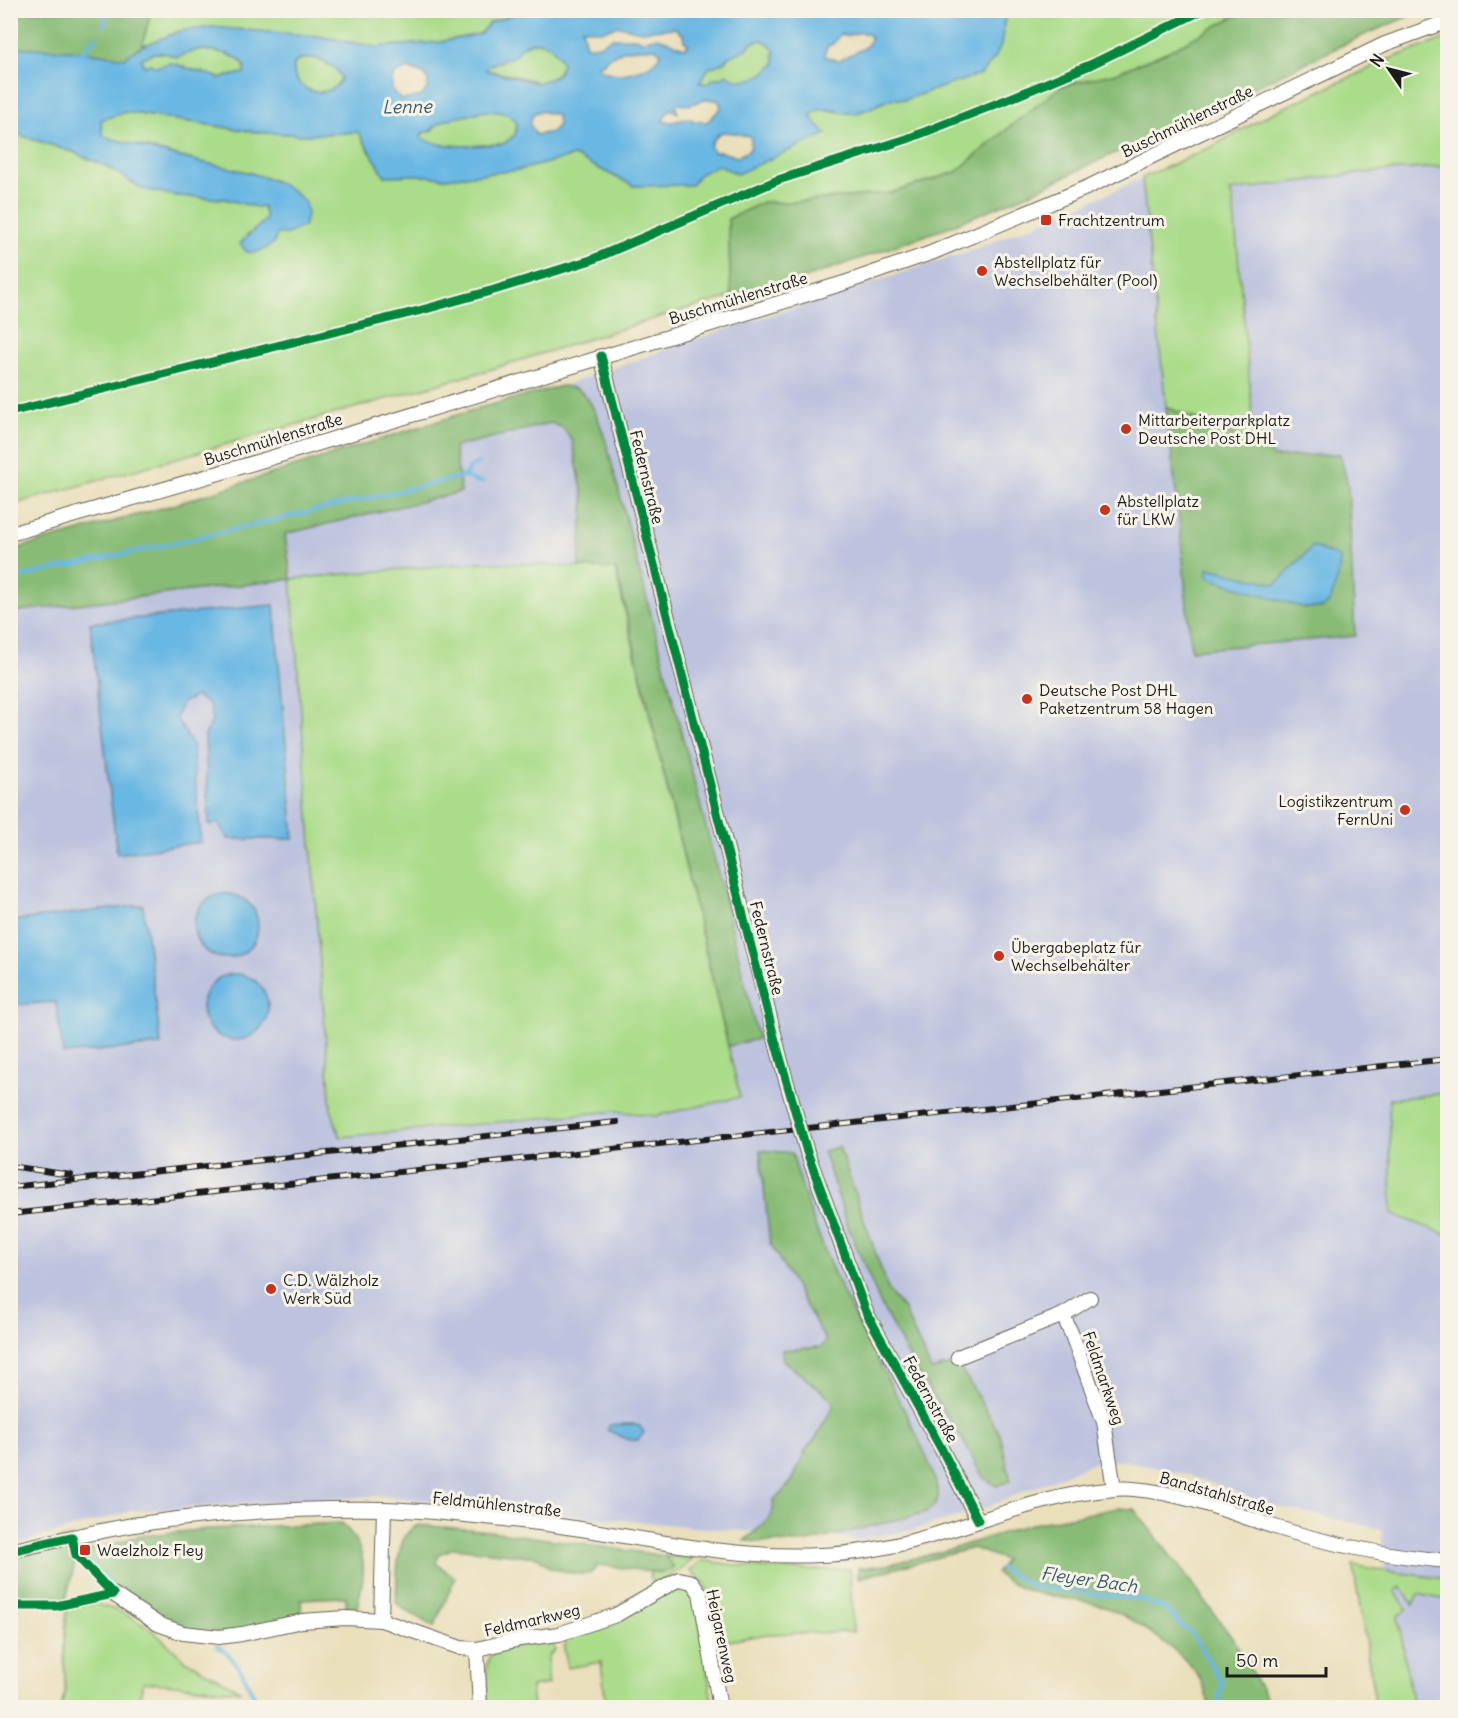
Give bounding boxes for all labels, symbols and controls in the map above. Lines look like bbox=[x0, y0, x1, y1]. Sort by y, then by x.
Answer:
north arrow bbox=[1359, 39, 1419, 99]
text: N bbox=[1365, 50, 1388, 71]
street label: Buschmühlenstraße bbox=[1118, 80, 1256, 162]
water label: Lenne bbox=[382, 95, 433, 118]
place label: Frachtzentrum bbox=[1058, 210, 1165, 230]
marker: Frachtzentrum bbox=[1039, 213, 1053, 227]
place label: Abstellplatz für Wechselbehälter (Pool) bbox=[994, 252, 1158, 290]
marker: Abstellplatz für Wechselbehälter (Pool) bbox=[975, 264, 989, 278]
street label: Buschmühlenstraße bbox=[666, 267, 810, 329]
street label: Buschmühlenstraße bbox=[201, 408, 345, 470]
place label: Mittarbeiterparkplatz Deutsche Post DHL bbox=[1138, 410, 1291, 448]
marker: Mittarbeiterparkplatz Deutsche Post DHL bbox=[1119, 422, 1133, 436]
street label: Federnstraße bbox=[626, 428, 668, 526]
place label: Abstellplatz für LKW bbox=[1117, 491, 1200, 529]
marker: Abstellplatz für LKW bbox=[1098, 503, 1112, 517]
place label: Deutsche Post DHL Paketzentrum 58 Hagen bbox=[1039, 680, 1213, 718]
marker: Deutsche Post DHL Paketzentrum 58 Hagen bbox=[1020, 692, 1034, 706]
place label: Logistikzentrum FernUni bbox=[1278, 791, 1393, 829]
marker: Logistikzentrum FernUni bbox=[1398, 803, 1412, 817]
street label: Federnstraße bbox=[746, 899, 788, 997]
place label: Übergabeplatz für Wechselbehälter bbox=[1011, 937, 1141, 975]
marker: Übergabeplatz für Wechselbehälter bbox=[992, 949, 1006, 963]
place label: C.D. Wälzholz Werk Süd bbox=[283, 1270, 379, 1308]
marker: C.D. Wälzholz Werk Süd bbox=[264, 1282, 278, 1296]
street label: Feldmarkweg bbox=[1079, 1329, 1129, 1427]
street label: Federnstraße bbox=[899, 1352, 963, 1446]
street label: Bandstahlstraße bbox=[1157, 1467, 1277, 1519]
street label: Feldmühlenstraße bbox=[432, 1487, 562, 1521]
place label: Waelzholz Fley bbox=[97, 1540, 204, 1560]
marker: Waelzholz Fley bbox=[78, 1543, 92, 1557]
water label: Fleyer Bach bbox=[1039, 1561, 1139, 1598]
street label: Heigarenweg bbox=[702, 1587, 742, 1685]
street label: Feldmarkweg bbox=[482, 1599, 582, 1641]
scale bar bbox=[1227, 1640, 1326, 1678]
text: 50 m bbox=[1236, 1649, 1278, 1672]

